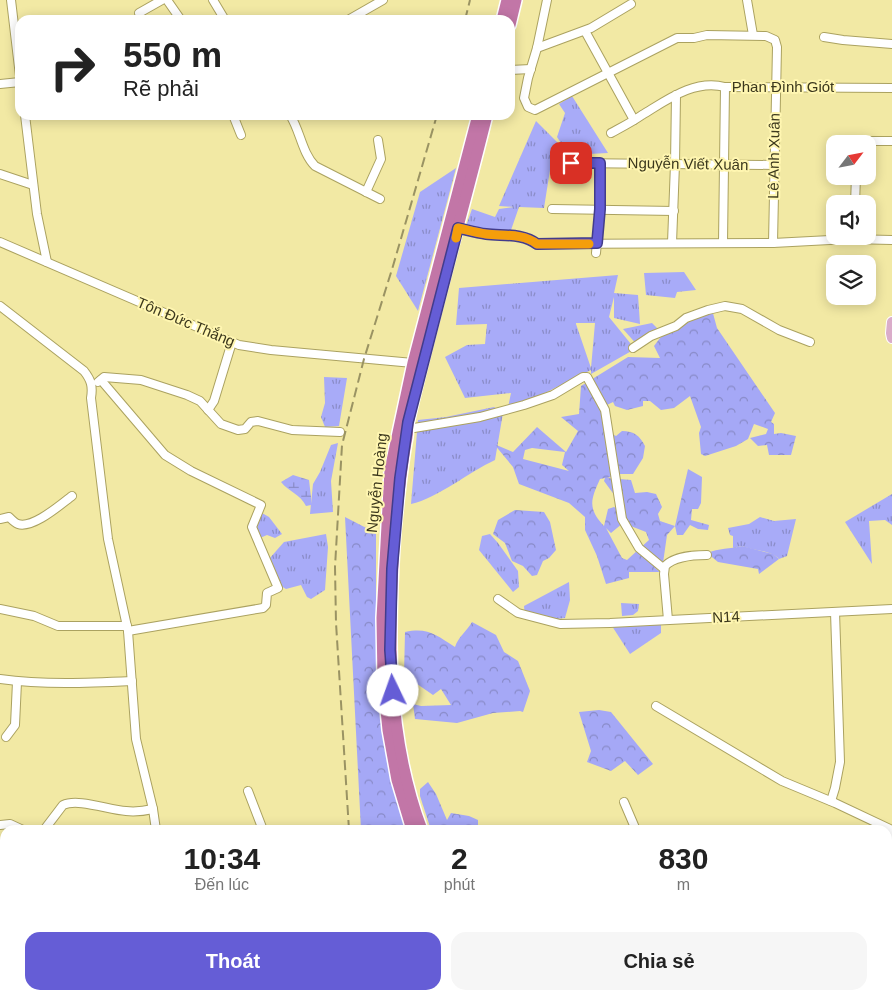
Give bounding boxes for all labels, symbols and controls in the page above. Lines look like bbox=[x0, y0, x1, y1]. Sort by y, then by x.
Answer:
icon: right bbox=[40, 35, 105, 100]
text: 550 m bbox=[123, 35, 222, 74]
text: Rẽ phải bbox=[123, 76, 199, 101]
street label: Phan Đình Giót bbox=[732, 78, 835, 95]
street label: Lê Anh Xuân bbox=[764, 113, 783, 199]
north arrow bbox=[826, 135, 876, 185]
map controls bbox=[826, 135, 876, 305]
pin bbox=[550, 142, 592, 184]
icon: arrive bbox=[557, 149, 585, 177]
street label: Nguyễn Viết Xuân bbox=[628, 154, 748, 173]
button: sound bbox=[826, 195, 876, 245]
button: layers bbox=[826, 255, 876, 305]
street label: Tôn Đức Thắng bbox=[135, 293, 238, 350]
street label: Nguyễn Hoàng bbox=[363, 432, 390, 534]
street label: N14 bbox=[712, 607, 740, 626]
position arrow bbox=[366, 664, 418, 716]
text: 10:34 bbox=[184, 842, 260, 875]
text: 2 bbox=[451, 842, 468, 875]
text: 830 bbox=[658, 842, 708, 875]
text: Đến lúc bbox=[195, 876, 249, 893]
text: phút bbox=[444, 876, 475, 893]
text: m bbox=[677, 876, 690, 893]
button: Thoát bbox=[25, 932, 441, 990]
button: Chia sẻ bbox=[451, 932, 867, 990]

